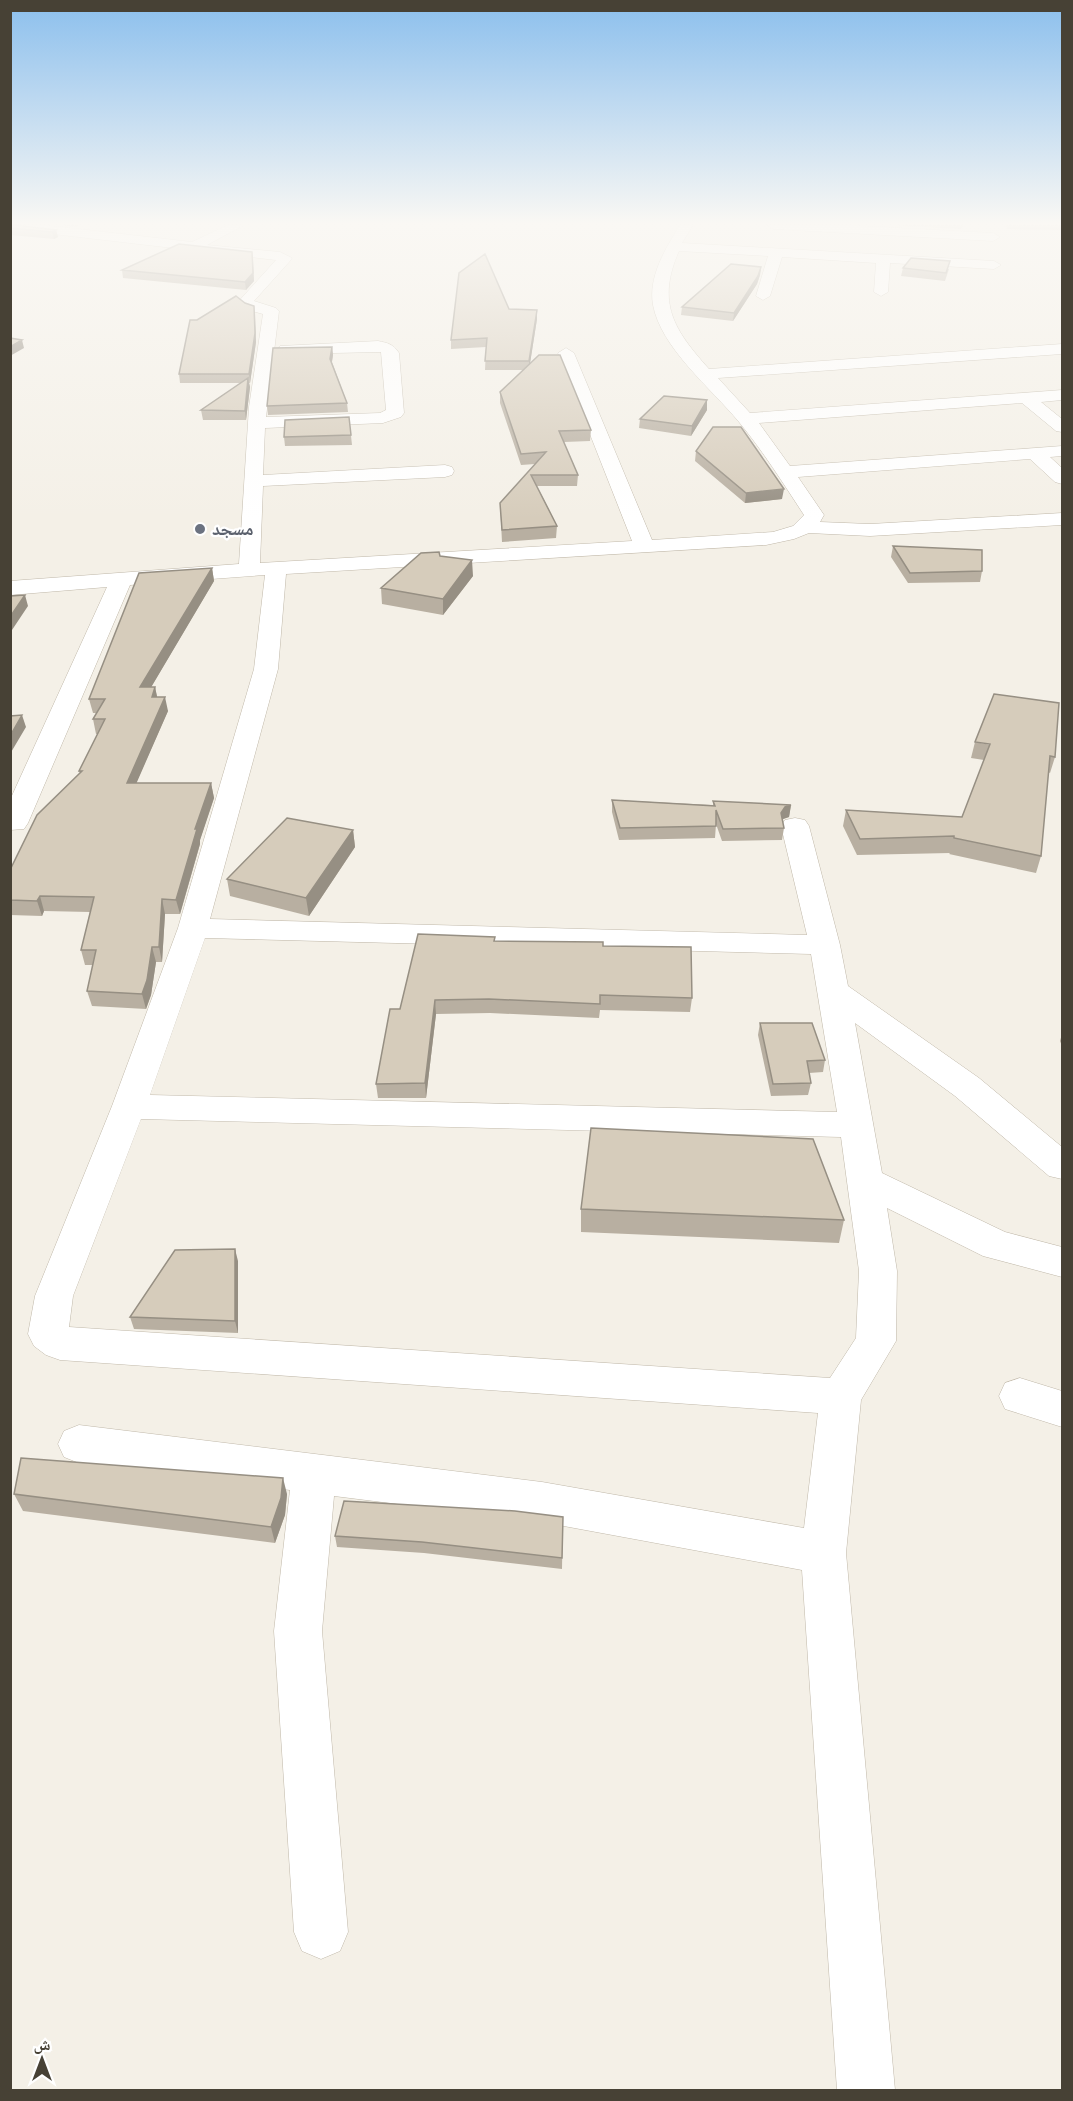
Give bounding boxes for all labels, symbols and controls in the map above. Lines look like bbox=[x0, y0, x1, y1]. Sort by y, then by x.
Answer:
place label: مسجد bbox=[212, 517, 254, 540]
marker: مسجد bbox=[193, 522, 207, 536]
north arrow bbox=[12, 2029, 72, 2089]
text: ش bbox=[34, 2034, 51, 2055]

